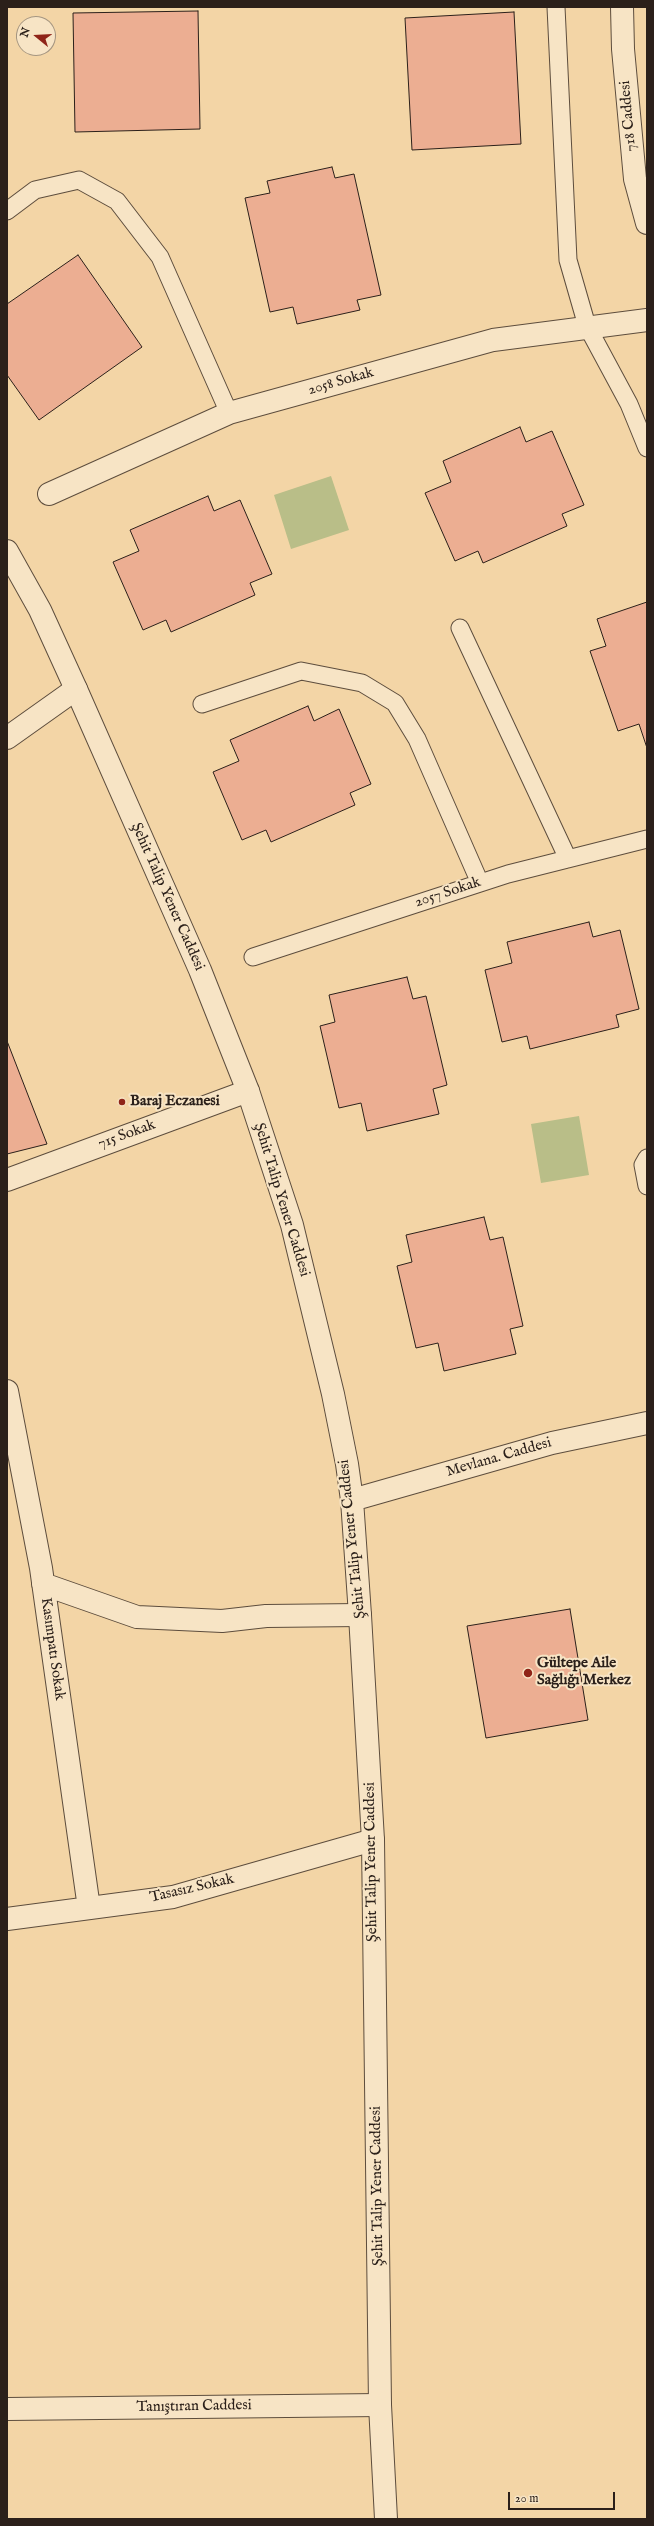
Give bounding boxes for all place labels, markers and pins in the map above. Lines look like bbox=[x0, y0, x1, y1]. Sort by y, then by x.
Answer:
place label: Baraj Eczanesi bbox=[130, 1093, 220, 1111]
marker: Baraj Eczanesi bbox=[117, 1097, 127, 1107]
place label: Gültepe Aile Sağlığı Merkez bbox=[537, 1655, 631, 1690]
marker: Gültepe Aile Sağlığı Merkez bbox=[522, 1667, 534, 1679]

